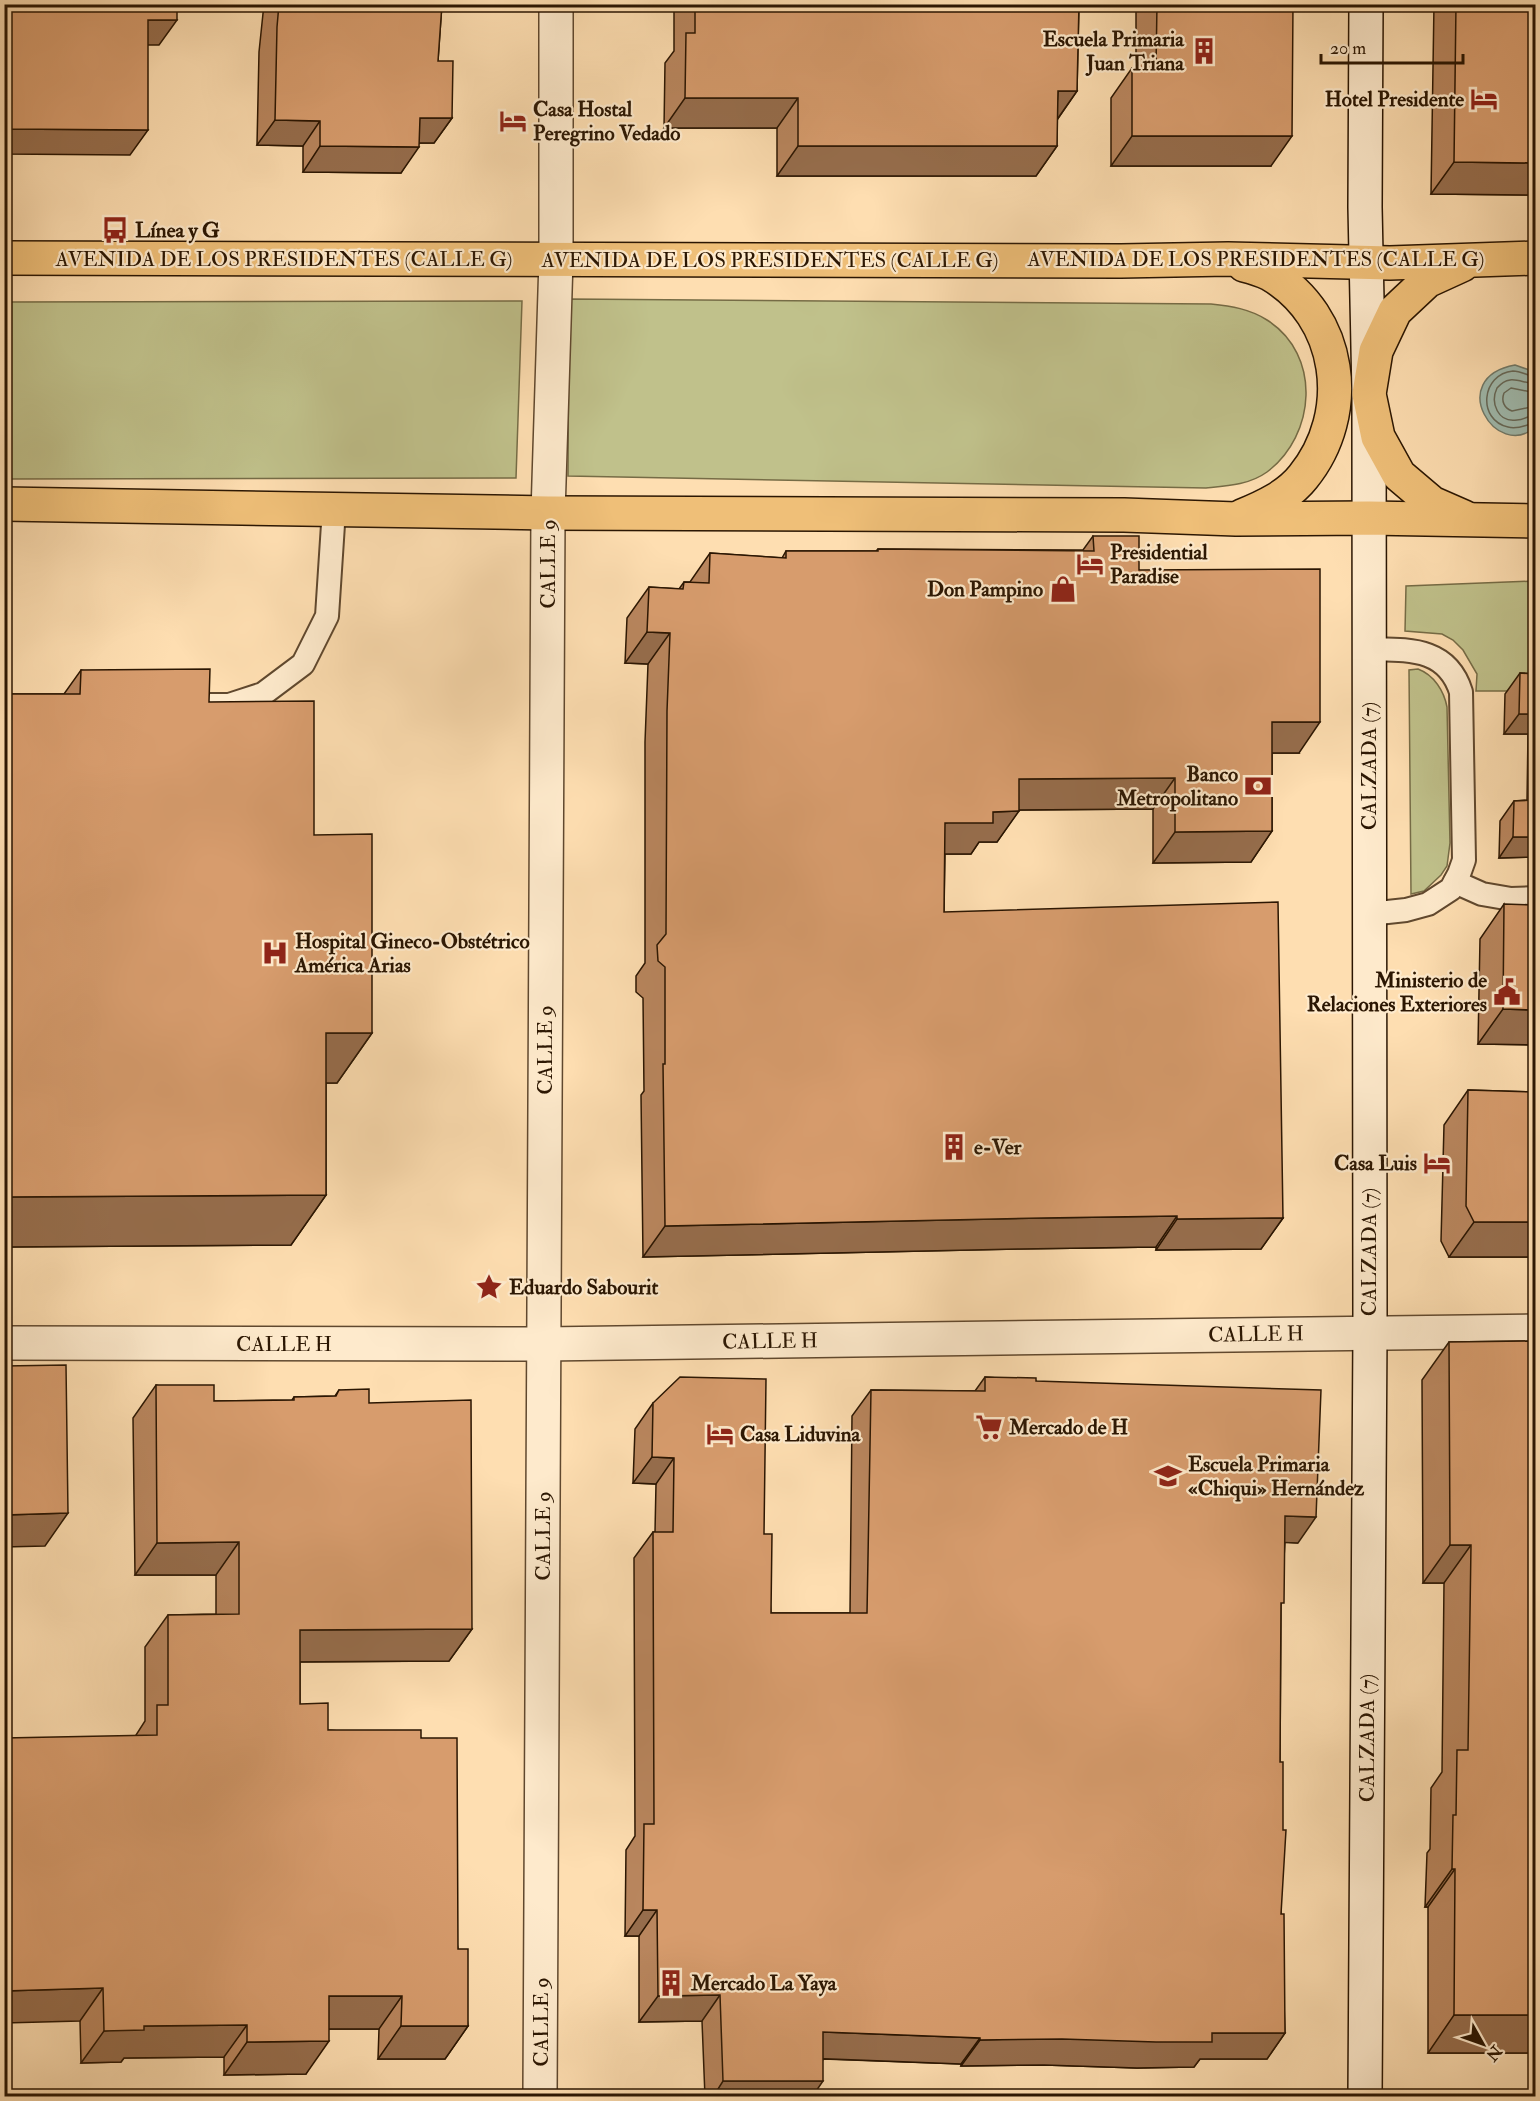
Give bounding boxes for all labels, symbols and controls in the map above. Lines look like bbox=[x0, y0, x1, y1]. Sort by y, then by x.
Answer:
place label: Escuela Primaria Juan Triana bbox=[1043, 26, 1185, 77]
scale bar bbox=[1321, 27, 1464, 65]
building icon: Escuela Primaria Juan Triana bbox=[1189, 36, 1219, 66]
text: 20 m bbox=[1330, 37, 1366, 60]
hotel icon: Hotel Presidente bbox=[1469, 84, 1499, 114]
place label: Hotel Presidente bbox=[1325, 86, 1464, 113]
place label: Casa Hostal Peregrino Vedado bbox=[533, 96, 680, 147]
hotel icon: Casa Hostal Peregrino Vedado bbox=[498, 106, 528, 136]
bus stop icon: Línea y G bbox=[100, 215, 130, 245]
place label: Línea y G bbox=[135, 217, 220, 244]
street label: AVENIDA DE LOS PRESIDENTES (CALLE G) bbox=[55, 246, 512, 273]
street label: AVENIDA DE LOS PRESIDENTES (CALLE G) bbox=[1027, 246, 1484, 273]
street label: AVENIDA DE LOS PRESIDENTES (CALLE G) bbox=[541, 247, 998, 274]
street label: CALLE 9 bbox=[535, 519, 562, 609]
place label: Presidential Paradise bbox=[1110, 539, 1208, 590]
hotel icon: Presidential Paradise bbox=[1075, 549, 1105, 579]
shop icon: Don Pampino bbox=[1048, 574, 1078, 604]
place label: Don Pampino bbox=[927, 576, 1043, 603]
street label: CALZADA (7) bbox=[1356, 702, 1383, 830]
place label: Banco Metropolitano bbox=[1116, 761, 1238, 812]
bank icon: Banco Metropolitano bbox=[1243, 771, 1273, 801]
place label: Hospital Gineco-Obstétrico América Arias bbox=[294, 928, 530, 979]
hospital icon: Hospital Gineco-Obstétrico América Arias bbox=[260, 938, 290, 968]
place label: Ministerio de Relaciones Exteriores bbox=[1307, 967, 1487, 1018]
public building icon: Ministerio de Relaciones Exteriores bbox=[1492, 977, 1522, 1007]
street label: CALLE 9 bbox=[532, 1005, 559, 1095]
building icon: e-Ver bbox=[939, 1132, 969, 1162]
place label: e-Ver bbox=[974, 1134, 1023, 1161]
hotel icon: Casa Luis bbox=[1422, 1148, 1452, 1178]
place label: Casa Luis bbox=[1334, 1150, 1417, 1177]
street label: CALZADA (7) bbox=[1356, 1188, 1383, 1316]
place icon: Eduardo Sabourit bbox=[474, 1272, 504, 1302]
place label: Eduardo Sabourit bbox=[509, 1274, 658, 1301]
street label: CALLE H bbox=[1208, 1320, 1304, 1349]
street label: CALLE H bbox=[722, 1327, 818, 1356]
street label: CALLE H bbox=[236, 1331, 332, 1358]
supermarket icon: Mercado de H bbox=[974, 1412, 1004, 1442]
place label: Mercado de H bbox=[1008, 1414, 1128, 1441]
hotel icon: Casa Liduvina bbox=[705, 1419, 735, 1449]
place label: Casa Liduvina bbox=[740, 1421, 862, 1448]
place label: Escuela Primaria «Chiqui» Hernández bbox=[1188, 1451, 1365, 1502]
school or university icon: Escuela Primaria «Chiqui» Hernández bbox=[1153, 1461, 1183, 1491]
street label: CALLE 9 bbox=[530, 1491, 557, 1581]
street label: CALZADA (7) bbox=[1354, 1674, 1381, 1802]
building icon: Mercado La Yaya bbox=[656, 1968, 686, 1998]
place label: Mercado La Yaya bbox=[690, 1970, 838, 1997]
street label: CALLE 9 bbox=[528, 1977, 555, 2067]
north arrow bbox=[1453, 2014, 1513, 2074]
text: N bbox=[1481, 2040, 1507, 2065]

